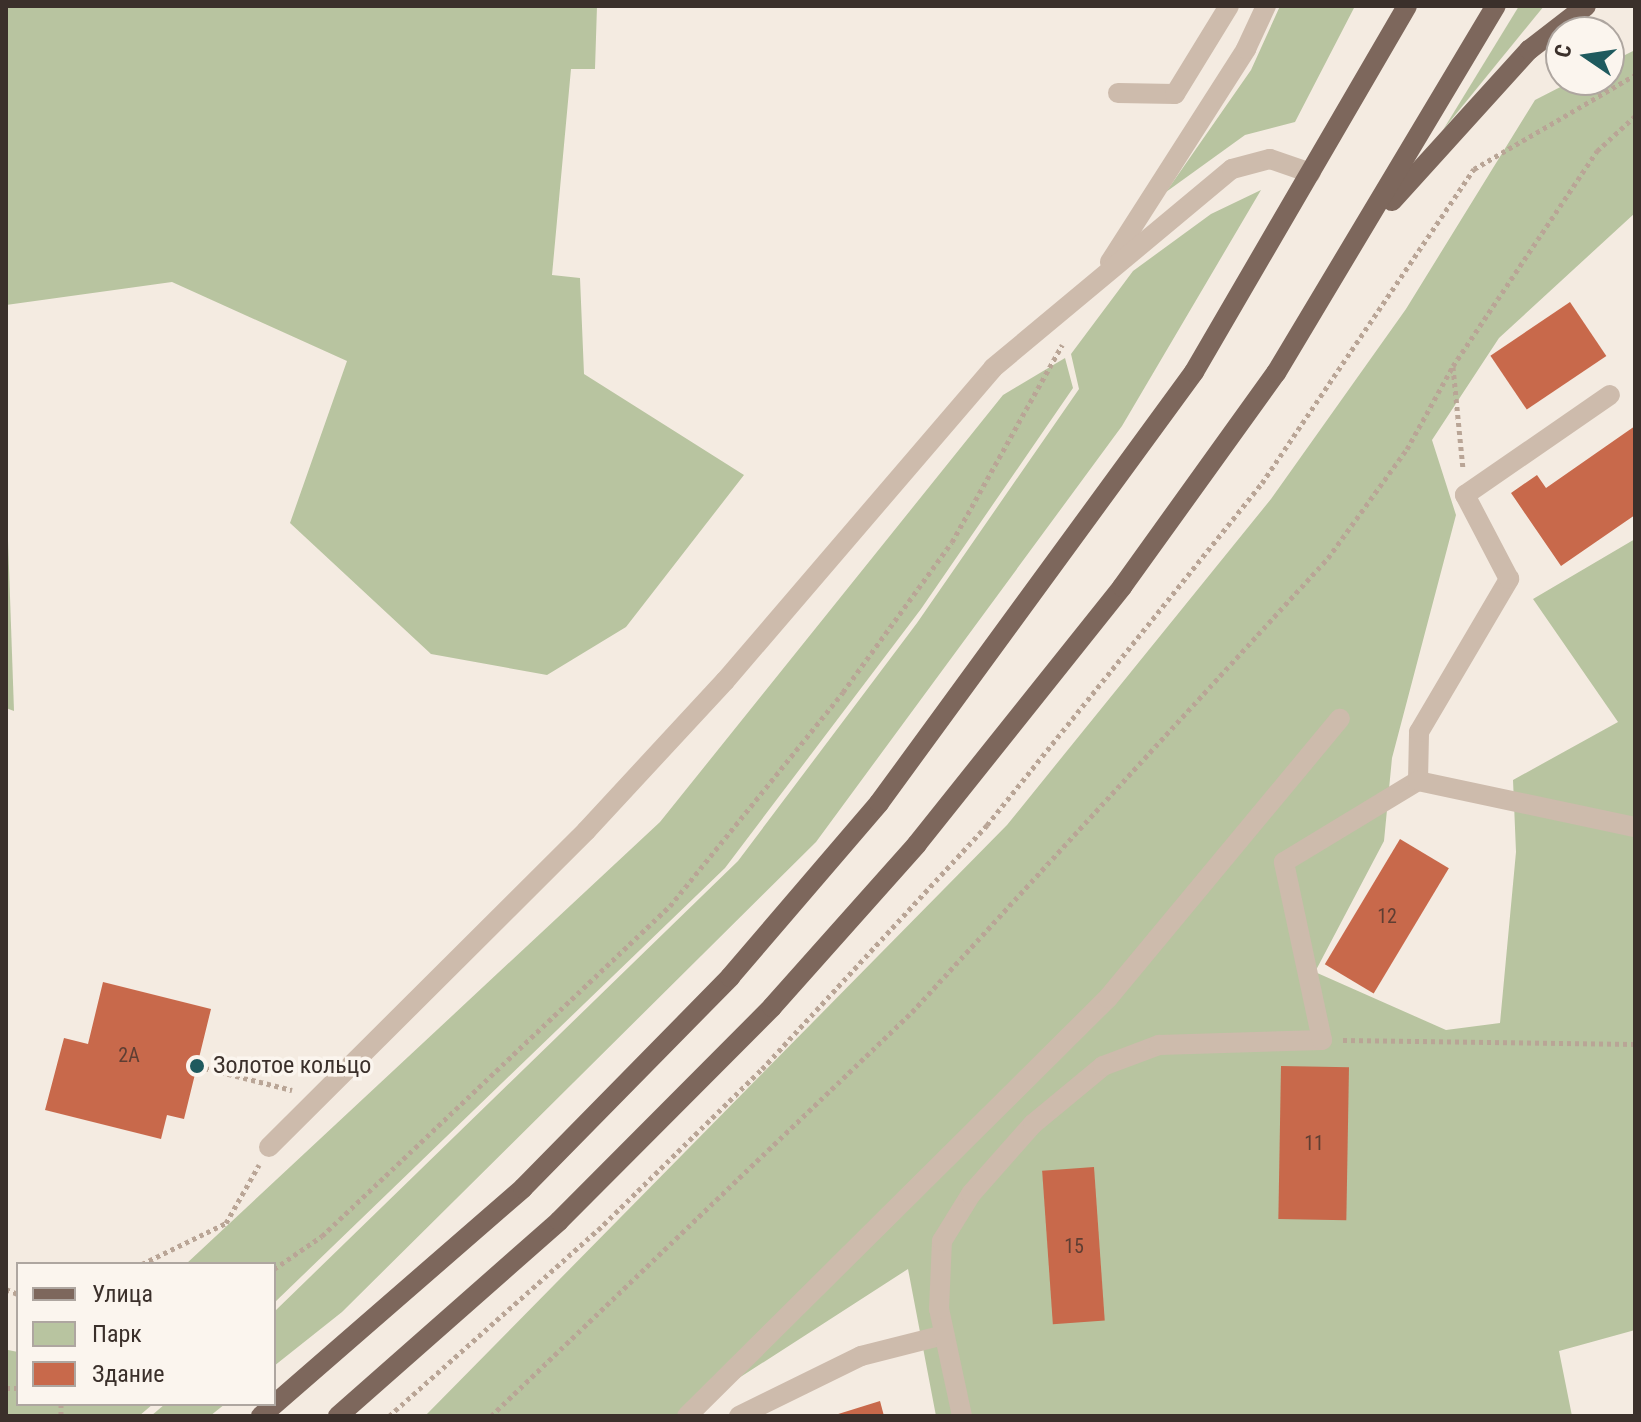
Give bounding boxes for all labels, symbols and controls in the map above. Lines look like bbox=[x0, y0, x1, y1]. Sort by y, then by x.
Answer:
north arrow bbox=[1545, 16, 1625, 96]
text: С bbox=[1549, 42, 1577, 60]
house number: 12 bbox=[1377, 904, 1397, 928]
house number: 2А bbox=[118, 1043, 140, 1067]
place label: Золотое кольцо bbox=[213, 1052, 371, 1080]
marker: Золотое кольцо bbox=[188, 1057, 206, 1075]
house number: 11 bbox=[1304, 1131, 1324, 1155]
house number: 15 bbox=[1064, 1234, 1084, 1258]
legend bbox=[16, 1262, 276, 1406]
text: Улица bbox=[92, 1280, 153, 1308]
text: Парк bbox=[92, 1320, 142, 1348]
text: Здание bbox=[92, 1360, 164, 1388]

